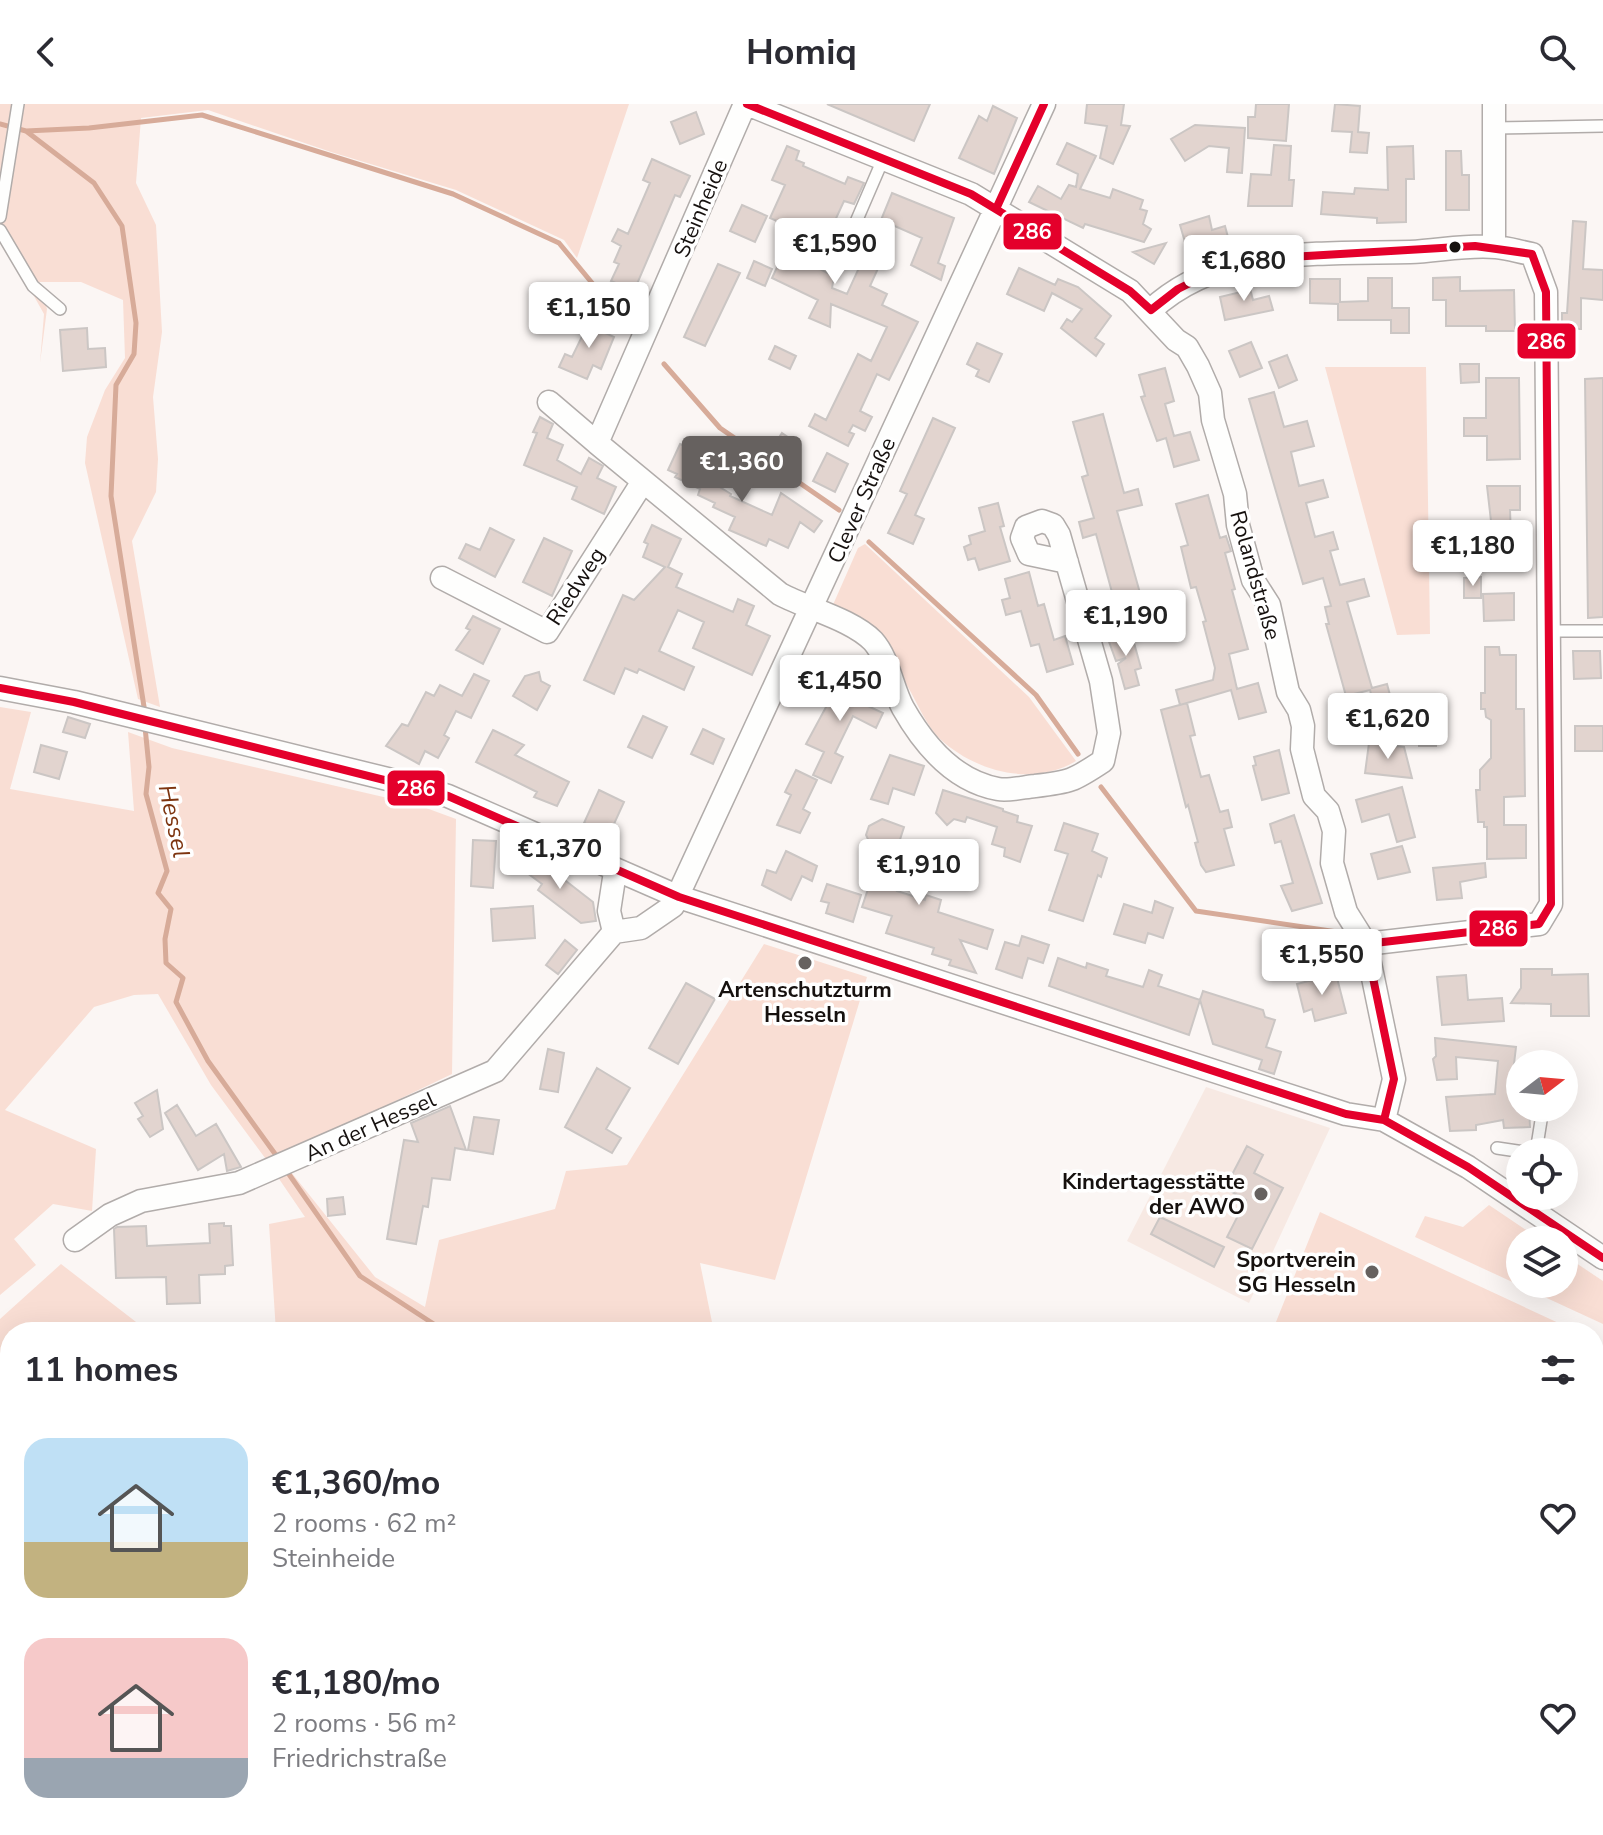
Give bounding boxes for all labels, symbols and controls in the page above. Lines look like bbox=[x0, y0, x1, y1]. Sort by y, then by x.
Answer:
text: Homiq bbox=[746, 28, 857, 77]
icon: back bbox=[24, 30, 68, 74]
icon: search bbox=[1535, 30, 1579, 74]
street label: Steinheide bbox=[667, 155, 735, 262]
line badge: 286 bbox=[1002, 212, 1063, 251]
text: 286 bbox=[1012, 217, 1052, 247]
pin: €1,590 bbox=[770, 218, 900, 286]
text: €1,590 bbox=[793, 226, 877, 261]
pin: €1,680 bbox=[1179, 235, 1309, 303]
unlabelled marker bbox=[1447, 239, 1463, 255]
text: €1,680 bbox=[1202, 243, 1286, 278]
pin: €1,150 bbox=[524, 282, 654, 350]
text: €1,150 bbox=[547, 290, 631, 325]
line badge: 286 bbox=[1516, 322, 1577, 360]
text: 286 bbox=[1526, 327, 1566, 357]
street label: Clever Straße bbox=[821, 433, 903, 568]
pin: €1,360 bbox=[677, 436, 807, 504]
text: €1,360 bbox=[700, 444, 784, 479]
street label: Rolandstraße bbox=[1222, 507, 1288, 643]
pin: €1,180 bbox=[1408, 520, 1538, 588]
text: €1,180 bbox=[1431, 528, 1515, 563]
street label: Riedweg bbox=[539, 542, 612, 631]
pin: €1,190 bbox=[1061, 590, 1191, 658]
text: €1,190 bbox=[1084, 598, 1168, 633]
pin: €1,450 bbox=[775, 655, 905, 723]
text: €1,450 bbox=[798, 663, 882, 698]
pin: €1,620 bbox=[1323, 693, 1453, 761]
text: €1,620 bbox=[1346, 701, 1430, 736]
line badge: 286 bbox=[386, 769, 446, 807]
text: 286 bbox=[396, 774, 436, 804]
water label: Hessel bbox=[151, 781, 197, 861]
pin: €1,370 bbox=[495, 823, 625, 891]
text: €1,370 bbox=[518, 831, 602, 866]
pin: €1,910 bbox=[854, 839, 984, 907]
text: €1,910 bbox=[877, 847, 961, 882]
line badge: 286 bbox=[1468, 909, 1529, 948]
text: 286 bbox=[1478, 914, 1518, 944]
pin: €1,550 bbox=[1257, 929, 1387, 997]
text: €1,550 bbox=[1280, 937, 1364, 972]
marker: Artenschutzturm Hesseln bbox=[796, 954, 814, 972]
place label: Artenschutzturm Hesseln bbox=[718, 975, 892, 1030]
north arrow bbox=[1506, 1050, 1578, 1122]
map controls bbox=[1506, 1050, 1578, 1298]
street label: An der Hessel bbox=[300, 1085, 441, 1169]
button: locate bbox=[1506, 1138, 1578, 1210]
place label: Kindertagesstätte der AWO bbox=[1062, 1167, 1245, 1222]
marker: Kindertagesstätte der AWO bbox=[1252, 1185, 1270, 1203]
button: layers bbox=[1506, 1226, 1578, 1298]
place label: Sportverein SG Hesseln bbox=[1236, 1245, 1356, 1300]
marker: Sportverein SG Hesseln bbox=[1363, 1263, 1381, 1281]
text: 11 homes bbox=[24, 1347, 178, 1393]
icon: filters bbox=[1536, 1348, 1580, 1392]
text: €1,360/mo bbox=[272, 1460, 440, 1506]
icon: home bbox=[88, 1470, 184, 1566]
icon: heart bbox=[1536, 1496, 1580, 1540]
text: 2 rooms · 62 m² bbox=[272, 1506, 456, 1541]
text: Steinheide bbox=[272, 1541, 395, 1576]
text: €1,180/mo bbox=[272, 1660, 440, 1706]
icon: home bbox=[88, 1670, 184, 1766]
icon: heart bbox=[1536, 1696, 1580, 1740]
text: 2 rooms · 56 m² bbox=[272, 1706, 456, 1741]
text: Friedrichstraße bbox=[272, 1741, 447, 1776]

